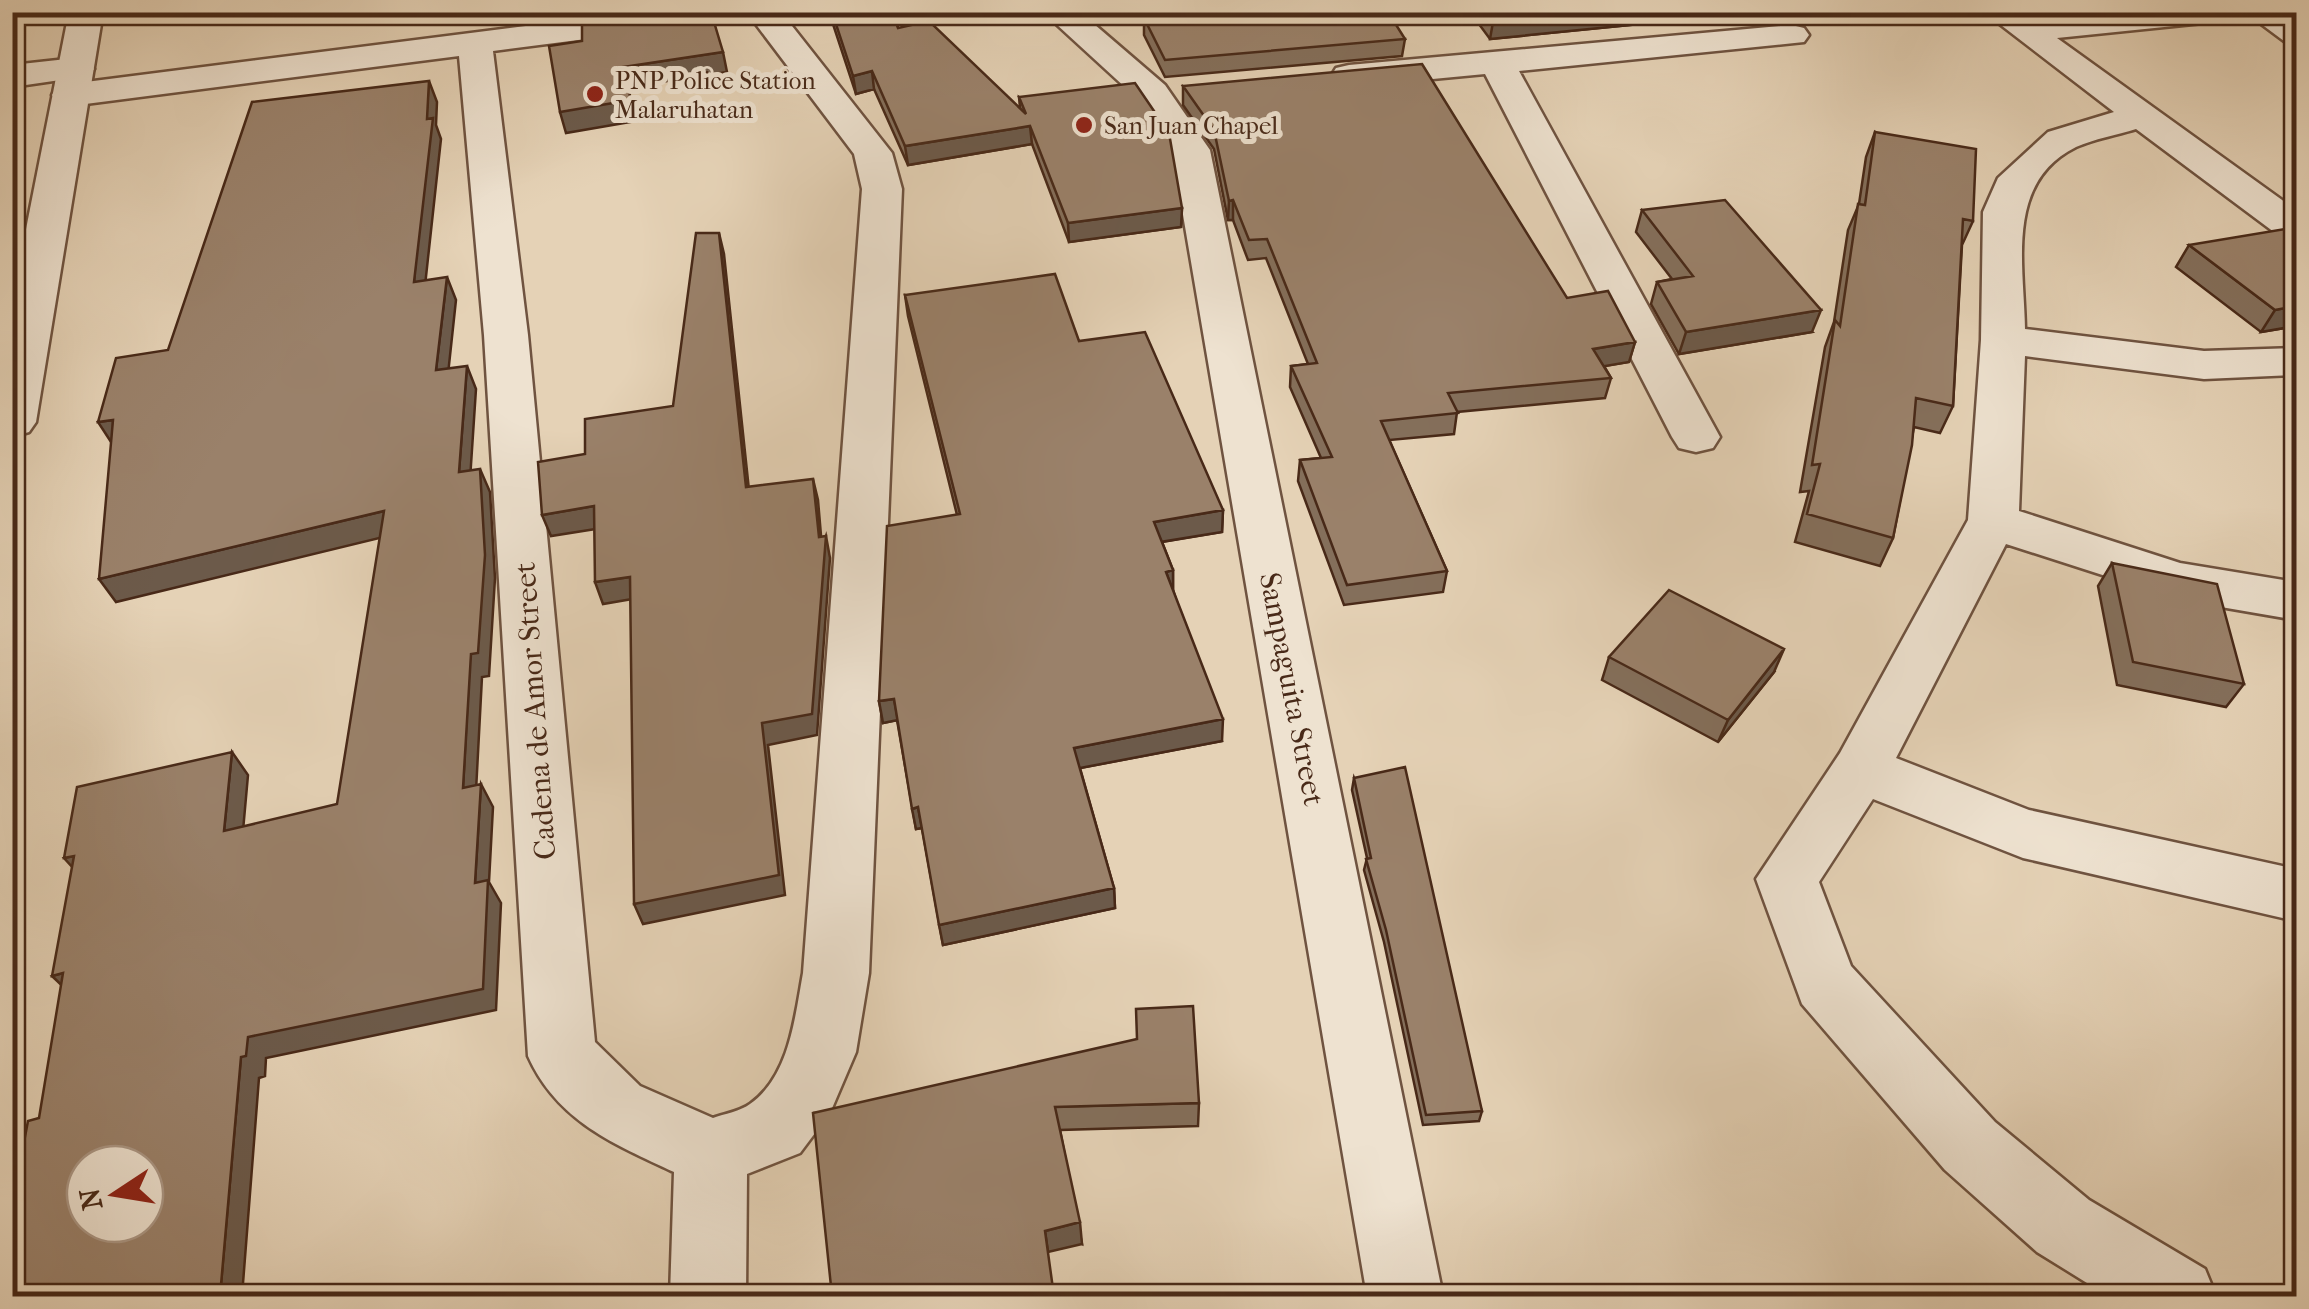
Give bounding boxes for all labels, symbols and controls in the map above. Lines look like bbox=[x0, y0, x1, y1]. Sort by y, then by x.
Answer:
place label: PNP Police Station Malaruhatan bbox=[615, 66, 816, 124]
marker: PNP Police Station Malaruhatan bbox=[584, 83, 606, 105]
place label: San Juan Chapel bbox=[1104, 111, 1278, 140]
marker: San Juan Chapel bbox=[1073, 114, 1095, 136]
street label: Cadena de Amor Street bbox=[508, 561, 563, 861]
street label: Sampaguita Street bbox=[1252, 570, 1331, 809]
north arrow bbox=[65, 1144, 165, 1244]
text: N bbox=[73, 1185, 109, 1213]

